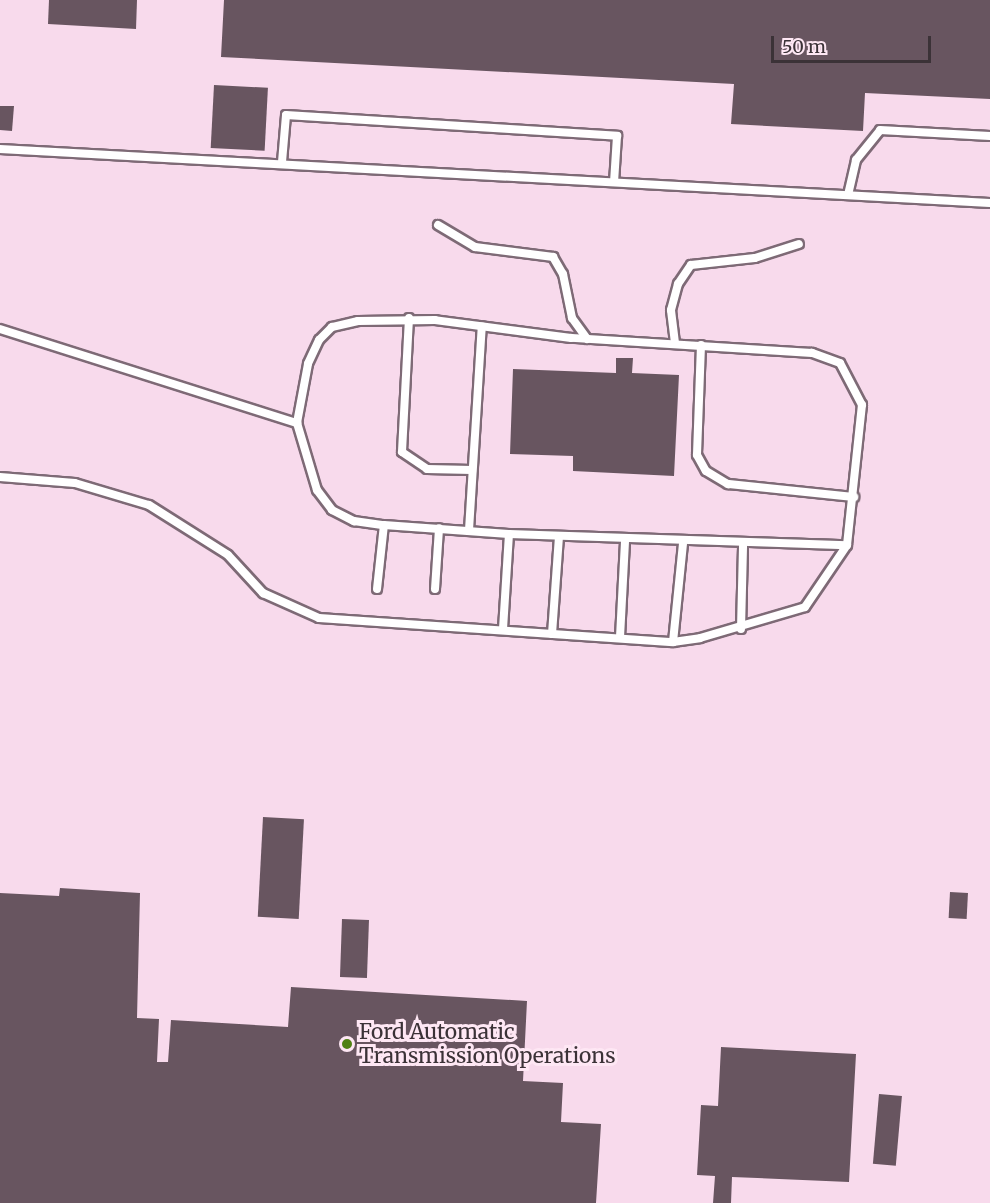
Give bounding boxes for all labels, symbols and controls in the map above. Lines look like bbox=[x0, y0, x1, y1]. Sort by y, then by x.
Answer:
scale bar bbox=[774, 24, 934, 62]
text: 50 m bbox=[782, 35, 826, 58]
place label: Ford Automatic Transmission Operations bbox=[359, 1019, 616, 1069]
marker: Ford Automatic Transmission Operations bbox=[340, 1037, 354, 1051]

